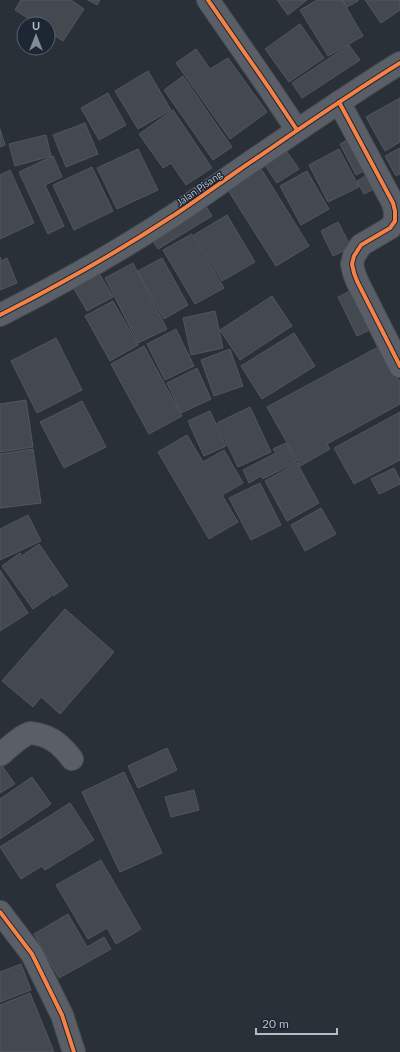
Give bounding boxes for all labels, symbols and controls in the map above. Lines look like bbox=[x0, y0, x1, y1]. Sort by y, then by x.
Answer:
north arrow bbox=[16, 16, 56, 56]
text: U bbox=[32, 19, 40, 32]
street label: Jalan Pisang bbox=[174, 168, 224, 208]
scale bar bbox=[256, 1010, 337, 1036]
text: 20 m bbox=[262, 1016, 289, 1031]

